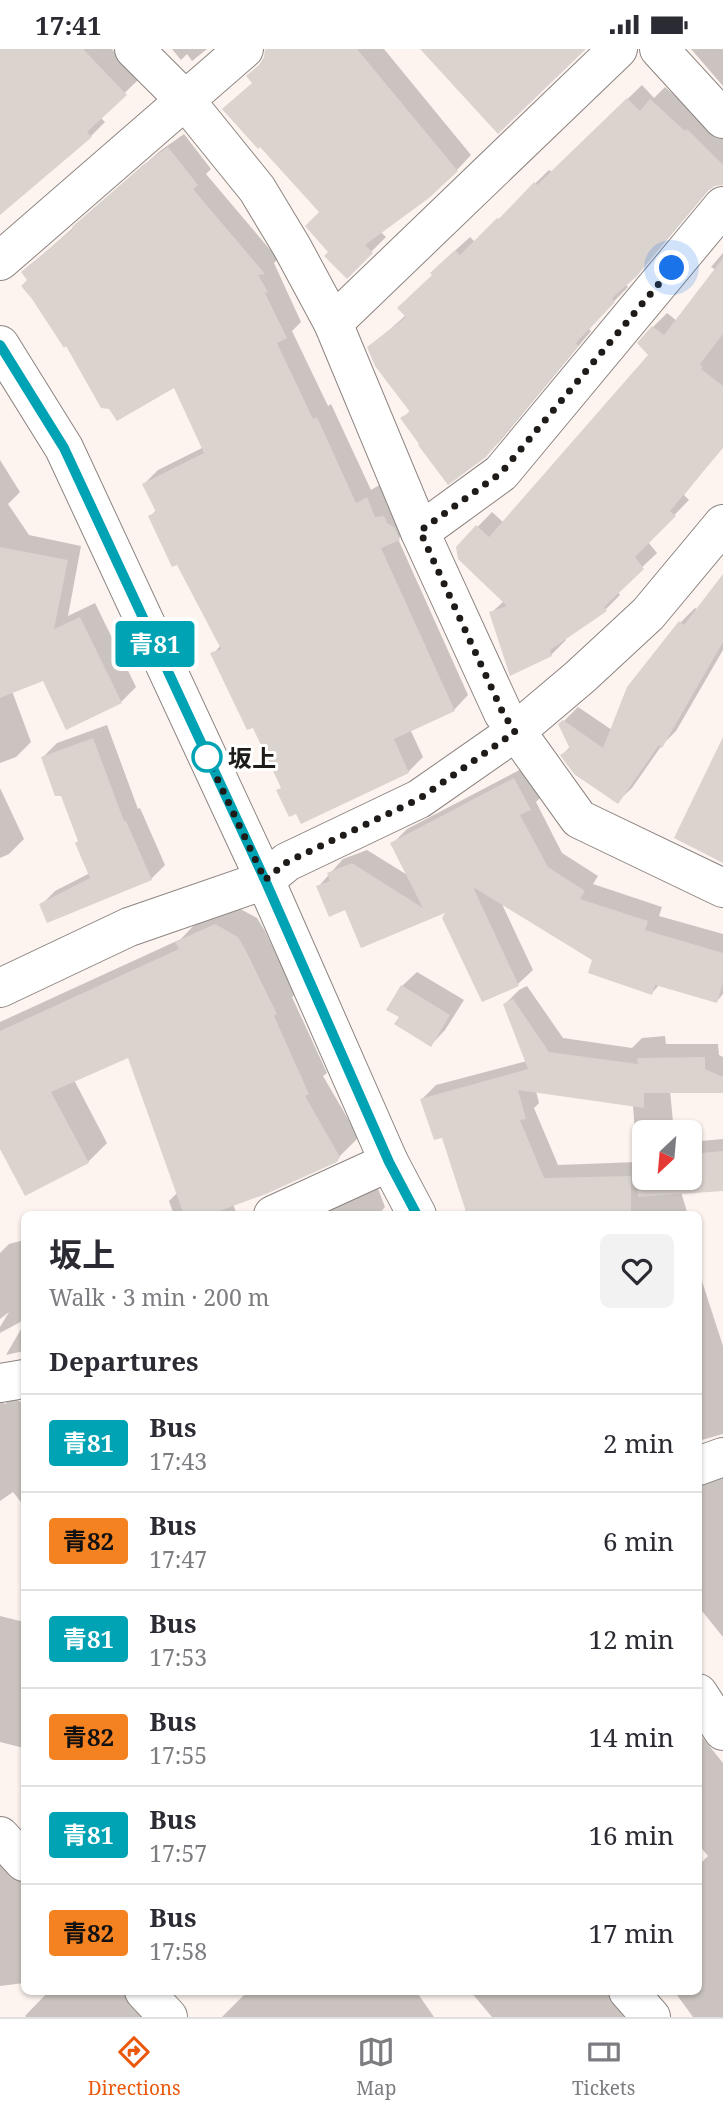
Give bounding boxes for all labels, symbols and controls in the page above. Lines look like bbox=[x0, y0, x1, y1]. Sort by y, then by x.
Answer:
text: 17:41 bbox=[35, 7, 102, 43]
your location bbox=[654, 250, 689, 285]
line badge: 青81 bbox=[115, 621, 195, 667]
text: 青81 bbox=[129, 627, 181, 660]
place label: 坂上 bbox=[228, 741, 276, 774]
marker: 坂上 bbox=[192, 742, 222, 772]
north arrow bbox=[632, 1120, 702, 1190]
map controls bbox=[632, 1120, 702, 1190]
text: 坂上 bbox=[49, 1232, 115, 1277]
button: heart bbox=[600, 1234, 674, 1308]
text: Walk · 3 min · 200 m bbox=[49, 1281, 269, 1313]
text: Departures bbox=[49, 1343, 199, 1379]
text: Bus bbox=[149, 1409, 196, 1445]
text: 2 min bbox=[603, 1425, 674, 1461]
text: 青81 bbox=[63, 1426, 114, 1459]
text: 17:43 bbox=[149, 1445, 207, 1477]
text: Bus bbox=[149, 1507, 196, 1543]
text: 6 min bbox=[603, 1523, 674, 1559]
text: 青82 bbox=[63, 1524, 114, 1557]
text: 17:47 bbox=[149, 1543, 207, 1575]
text: Bus bbox=[149, 1605, 196, 1641]
text: 12 min bbox=[589, 1621, 674, 1657]
text: 青81 bbox=[63, 1622, 114, 1655]
text: 17:53 bbox=[149, 1641, 207, 1673]
text: Bus bbox=[149, 1703, 196, 1739]
text: 14 min bbox=[589, 1719, 674, 1755]
text: 青82 bbox=[63, 1720, 114, 1753]
text: 17:55 bbox=[149, 1739, 207, 1771]
text: Bus bbox=[149, 1801, 196, 1837]
text: 16 min bbox=[589, 1817, 674, 1853]
text: 青81 bbox=[63, 1818, 114, 1851]
text: 17:57 bbox=[149, 1837, 207, 1869]
text: Bus bbox=[149, 1899, 196, 1935]
text: 17 min bbox=[589, 1915, 674, 1951]
text: 青82 bbox=[63, 1916, 114, 1949]
text: 17:58 bbox=[149, 1935, 207, 1967]
tab: Directions bbox=[88, 2033, 181, 2101]
tab: Map bbox=[356, 2033, 396, 2101]
tab: Tickets bbox=[572, 2033, 635, 2101]

